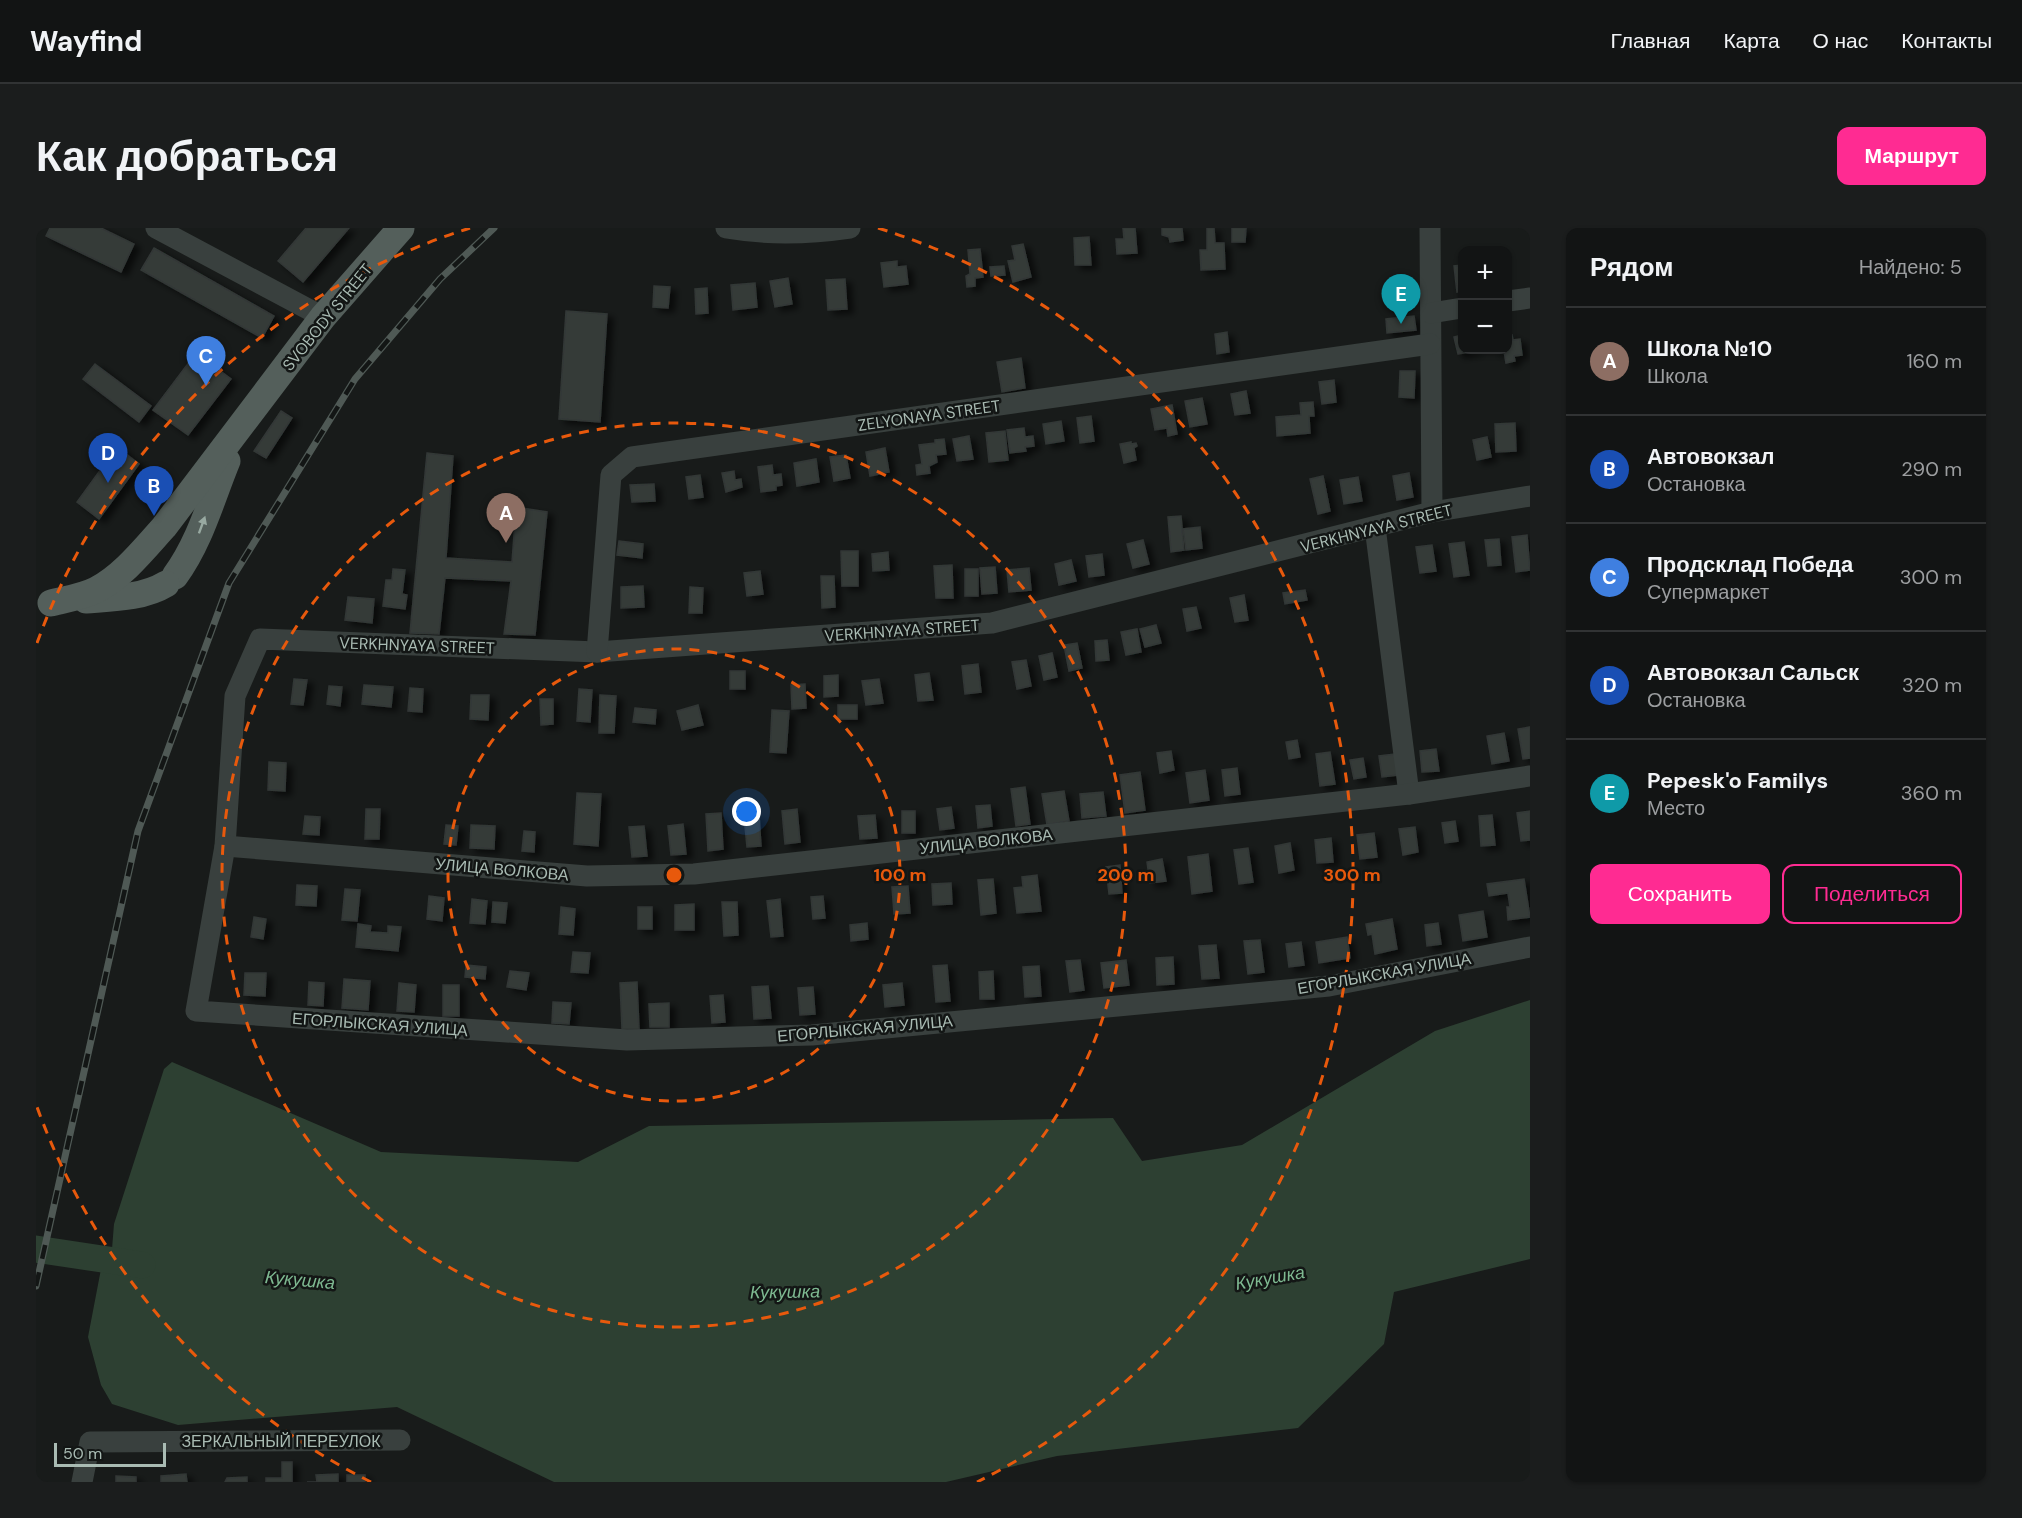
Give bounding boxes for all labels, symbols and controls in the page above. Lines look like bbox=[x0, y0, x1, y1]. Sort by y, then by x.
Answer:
text: Wayfind bbox=[30, 23, 142, 60]
text: Главная bbox=[1610, 27, 1690, 55]
text: Карта bbox=[1723, 27, 1780, 55]
text: О нас bbox=[1813, 27, 1868, 55]
text: Контакты bbox=[1901, 27, 1992, 55]
button: Маршрут bbox=[1837, 127, 1986, 185]
text: Как добраться bbox=[36, 129, 338, 184]
map controls bbox=[1458, 246, 1512, 354]
button: + bbox=[1458, 246, 1512, 300]
text: Рядом bbox=[1590, 250, 1673, 284]
text: Найдено: 5 bbox=[1859, 254, 1962, 280]
street label: SVOBODY STREET bbox=[278, 259, 377, 375]
pin: E bbox=[1382, 274, 1420, 324]
button: − bbox=[1458, 300, 1512, 354]
text: Школа №10 bbox=[1647, 334, 1772, 363]
pin: C bbox=[186, 336, 226, 386]
text: A bbox=[1602, 348, 1617, 374]
text: 160 m bbox=[1906, 348, 1962, 374]
text: Школа bbox=[1647, 363, 1708, 389]
street label: ZELYONAYA STREET bbox=[857, 395, 1002, 436]
pin: D bbox=[88, 434, 128, 483]
text: Автовокзал bbox=[1647, 442, 1775, 471]
text: B bbox=[1603, 456, 1616, 482]
text: 290 m bbox=[1901, 456, 1962, 482]
pin: B bbox=[134, 466, 174, 516]
text: Остановка bbox=[1647, 471, 1746, 497]
pin: A bbox=[486, 494, 526, 543]
street label: VERKHNYAYA STREET bbox=[1298, 499, 1454, 558]
one-way arrow bbox=[198, 516, 207, 534]
text: Продсклад Победа bbox=[1647, 550, 1853, 579]
text: C bbox=[1602, 564, 1617, 590]
text: 300 m bbox=[1900, 564, 1962, 590]
text: Супермаркет bbox=[1647, 579, 1769, 605]
street label: VERKHNYAYA STREET bbox=[824, 615, 980, 646]
street label: VERKHNYAYA STREET bbox=[339, 632, 495, 659]
text: Автовокзал Сальск bbox=[1647, 658, 1859, 687]
text: D bbox=[1602, 672, 1617, 698]
text: 320 m bbox=[1902, 672, 1962, 698]
text: Остановка bbox=[1647, 687, 1746, 713]
text: Pepesk'o Familys bbox=[1647, 766, 1828, 795]
text: E bbox=[1604, 780, 1615, 806]
text: 360 m bbox=[1901, 780, 1962, 806]
text: Место bbox=[1647, 795, 1705, 821]
your location bbox=[732, 797, 761, 826]
street label: УЛИЦА ВОЛКОВА bbox=[918, 824, 1054, 859]
street label: УЛИЦА ВОЛКОВА bbox=[434, 853, 570, 886]
text: 100 m bbox=[873, 863, 927, 887]
text: 200 m bbox=[1098, 863, 1154, 887]
text: 300 m bbox=[1323, 863, 1381, 887]
button: Сохранить bbox=[1590, 864, 1770, 924]
button: Поделиться bbox=[1782, 864, 1962, 924]
centre of rings bbox=[664, 865, 684, 885]
street label: ЕГОРЛЫКСКАЯ УЛИЦА bbox=[1296, 948, 1473, 999]
street label: ЕГОРЛЫКСКАЯ УЛИЦА bbox=[291, 1008, 469, 1041]
street label: ЕГОРЛЫКСКАЯ УЛИЦА bbox=[776, 1010, 954, 1047]
water label: Кукушка bbox=[1233, 1260, 1307, 1296]
water label: Кукушка bbox=[264, 1265, 336, 1295]
water label: Кукушка bbox=[750, 1279, 820, 1305]
street label: ЗЕРКАЛЬНЫЙ ПЕРЕУЛОК bbox=[181, 1431, 381, 1452]
scale bar bbox=[54, 1440, 166, 1468]
text: 50 m bbox=[63, 1443, 102, 1464]

